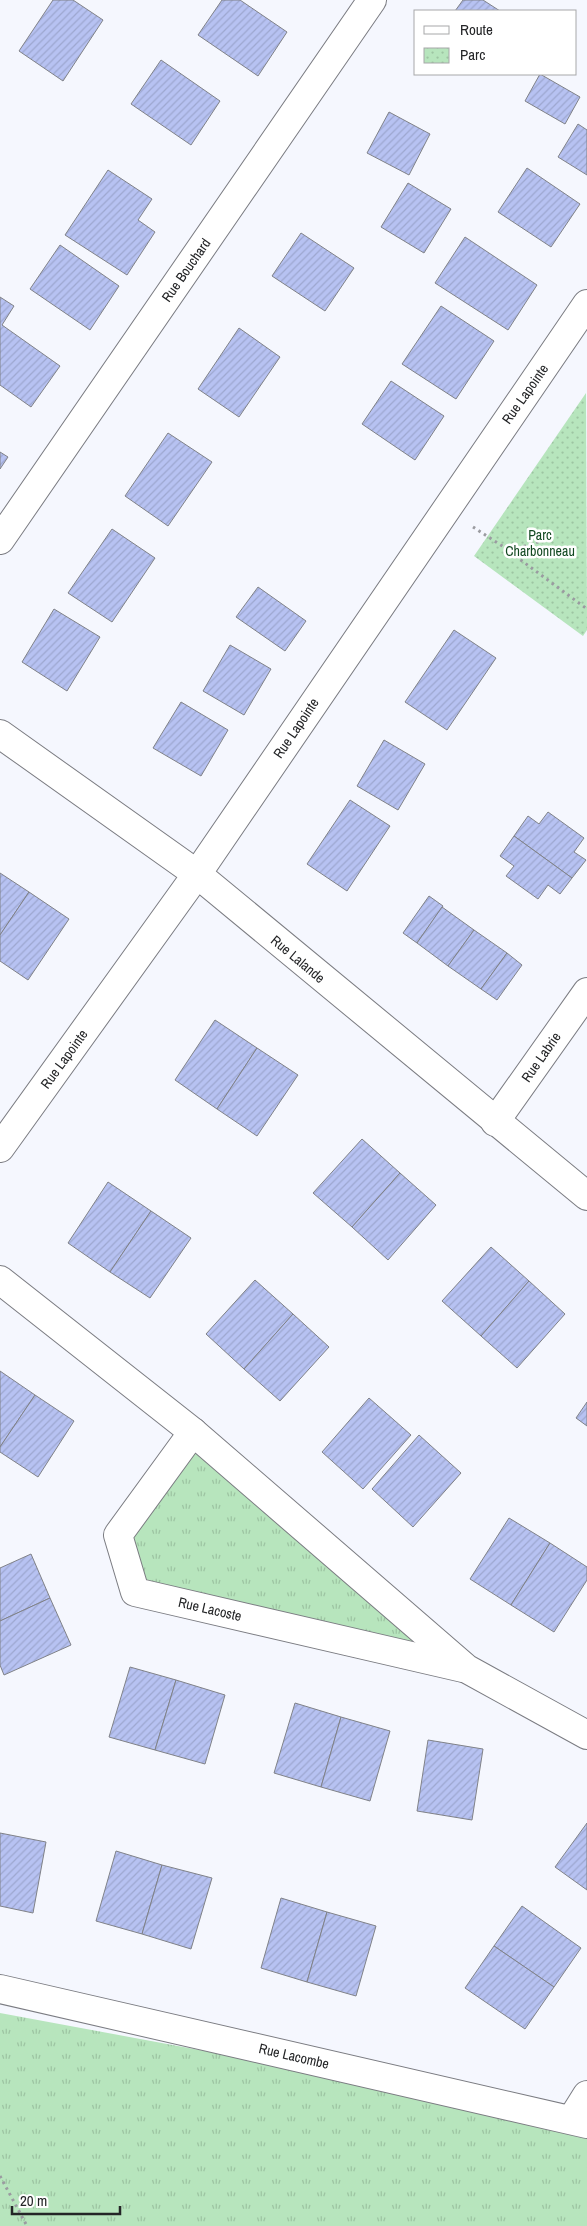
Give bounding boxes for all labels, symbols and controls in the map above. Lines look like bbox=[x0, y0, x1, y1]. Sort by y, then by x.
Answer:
legend bbox=[414, 10, 577, 75]
text: Route bbox=[460, 19, 493, 40]
text: Parc bbox=[460, 44, 485, 65]
street label: Rue Bouchard bbox=[158, 235, 214, 305]
street label: Rue Lapointe bbox=[498, 361, 552, 427]
park label: Parc Charbonneau bbox=[505, 526, 575, 560]
street label: Rue Lapointe bbox=[269, 694, 323, 762]
street label: Rue Lalande bbox=[267, 931, 329, 987]
street label: Rue Lapointe bbox=[36, 1026, 92, 1092]
street label: Rue Labrie bbox=[517, 1029, 565, 1085]
street label: Rue Lacoste bbox=[177, 1593, 243, 1625]
street label: Rue Lacombe bbox=[257, 2039, 331, 2073]
scale bar bbox=[12, 2184, 120, 2216]
text: 20 m bbox=[20, 2190, 47, 2211]

